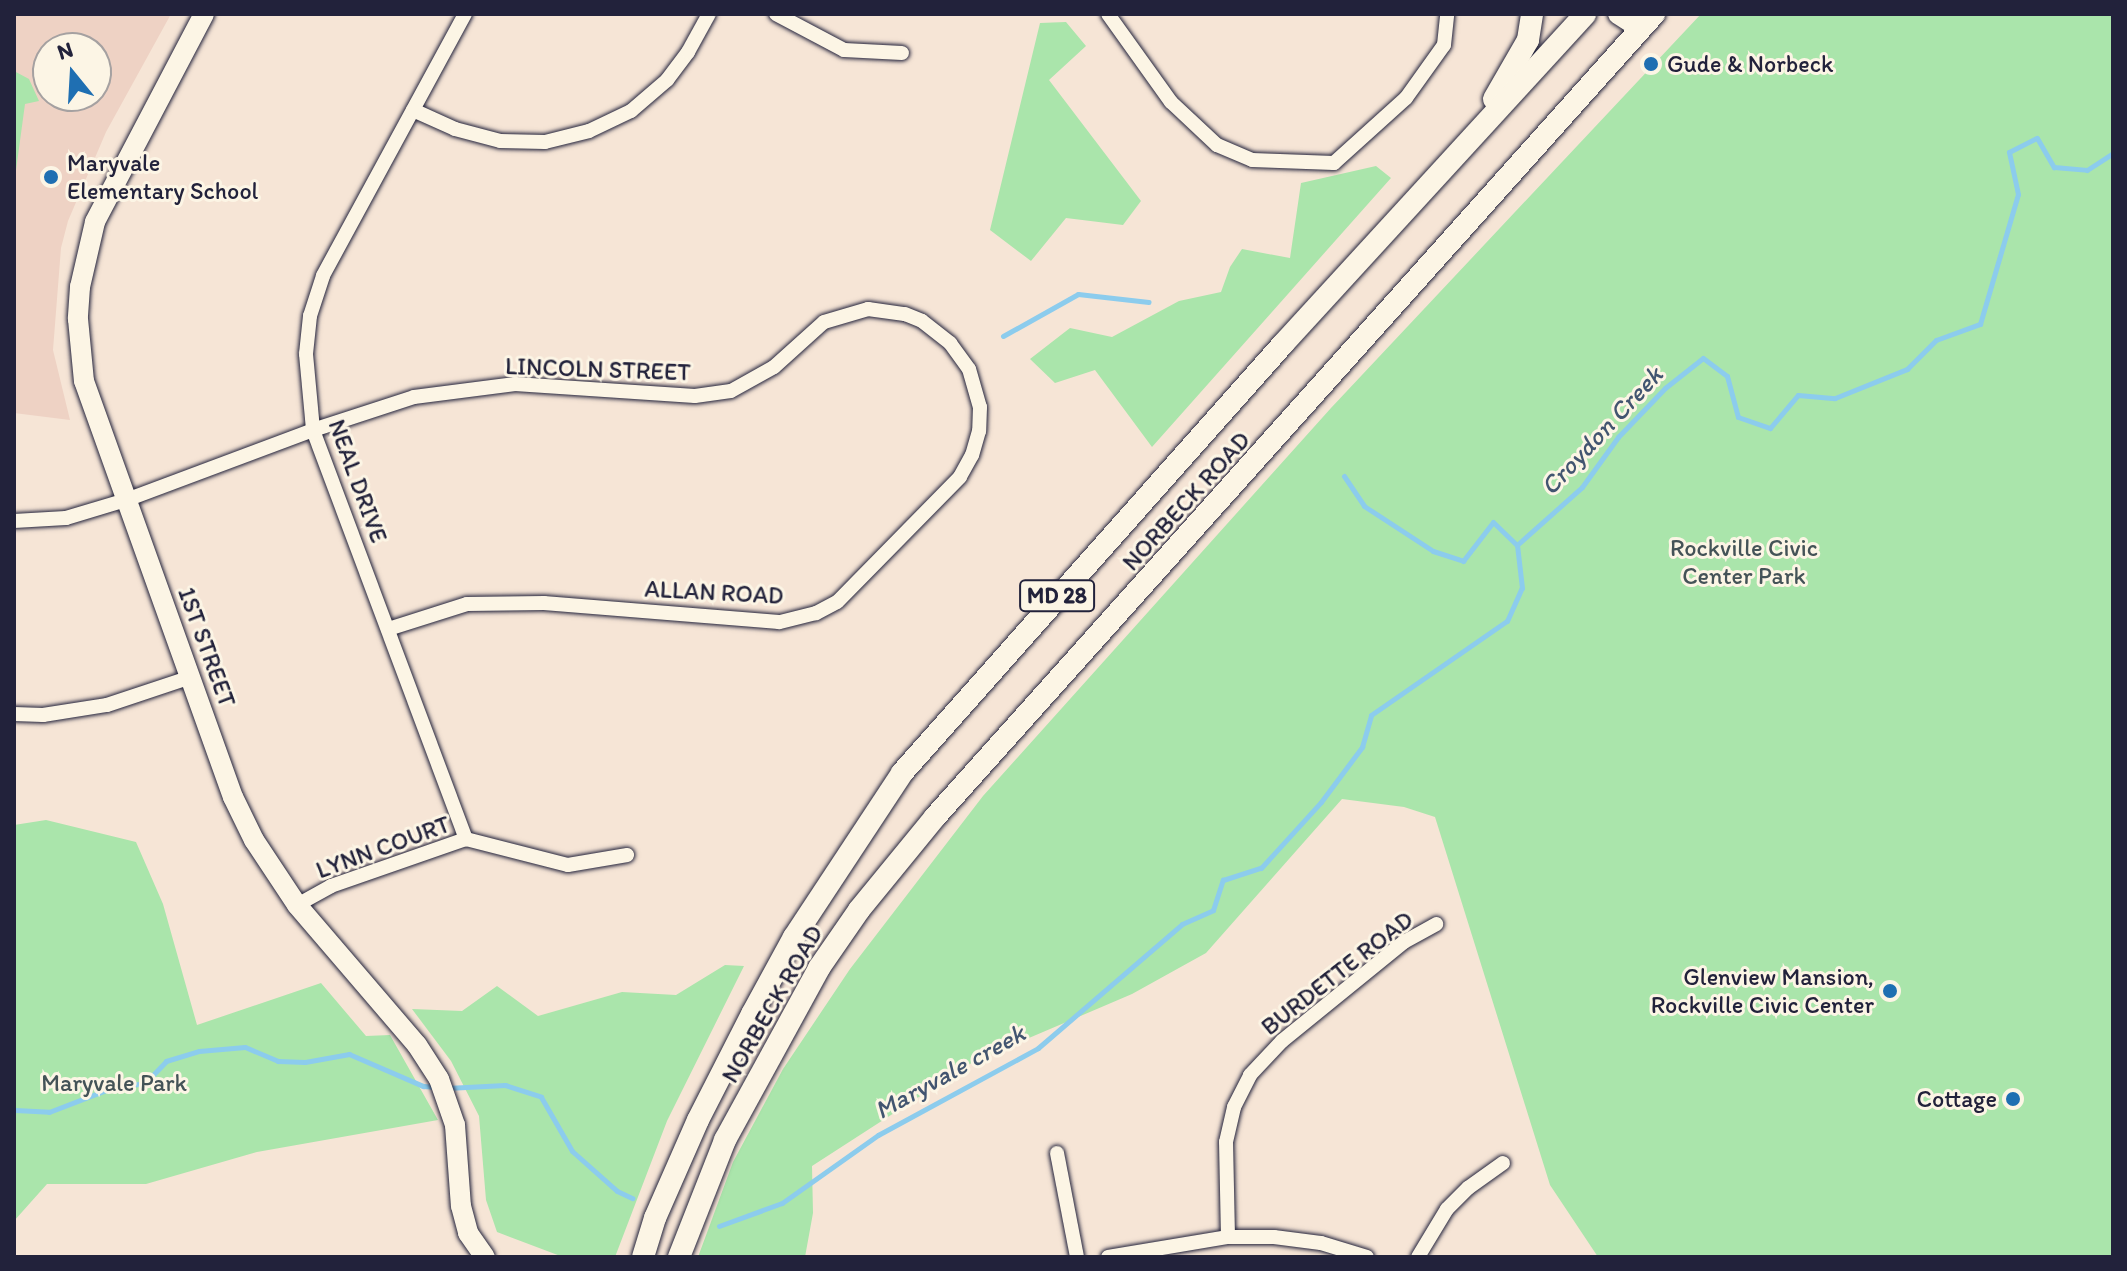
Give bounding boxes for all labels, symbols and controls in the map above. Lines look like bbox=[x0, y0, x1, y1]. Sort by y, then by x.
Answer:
north arrow bbox=[32, 32, 112, 112]
text: N bbox=[54, 35, 76, 66]
place label: Gude & Norbeck bbox=[1667, 50, 1833, 78]
marker: Gude & Norbeck bbox=[1642, 55, 1660, 73]
place label: Maryvale Elementary School bbox=[67, 149, 258, 205]
marker: Maryvale Elementary School bbox=[42, 168, 60, 186]
street label: LINCOLN STREET bbox=[505, 351, 691, 387]
water label: Croydon Creek bbox=[1534, 360, 1670, 502]
street label: NEAL DRIVE bbox=[322, 415, 394, 547]
street label: NORBECK ROAD bbox=[1116, 426, 1256, 576]
park label: Rockville Civic Center Park bbox=[1670, 534, 1818, 590]
street label: ALLAN ROAD bbox=[644, 574, 784, 610]
road number: MD 28 bbox=[1019, 578, 1095, 614]
street label: 1ST STREET bbox=[172, 583, 242, 711]
street label: LYNN COURT bbox=[312, 809, 454, 885]
street label: BURDETTE ROAD bbox=[1256, 905, 1418, 1041]
street label: NORBECK ROAD bbox=[716, 921, 828, 1087]
place label: Glenview Mansion, Rockville Civic Center bbox=[1651, 963, 1874, 1019]
marker: Glenview Mansion, Rockville Civic Center bbox=[1881, 982, 1899, 1000]
water label: Maryvale creek bbox=[869, 1018, 1031, 1126]
park label: Maryvale Park bbox=[41, 1069, 187, 1097]
place label: Cottage bbox=[1917, 1085, 1997, 1113]
marker: Cottage bbox=[2004, 1090, 2022, 1108]

